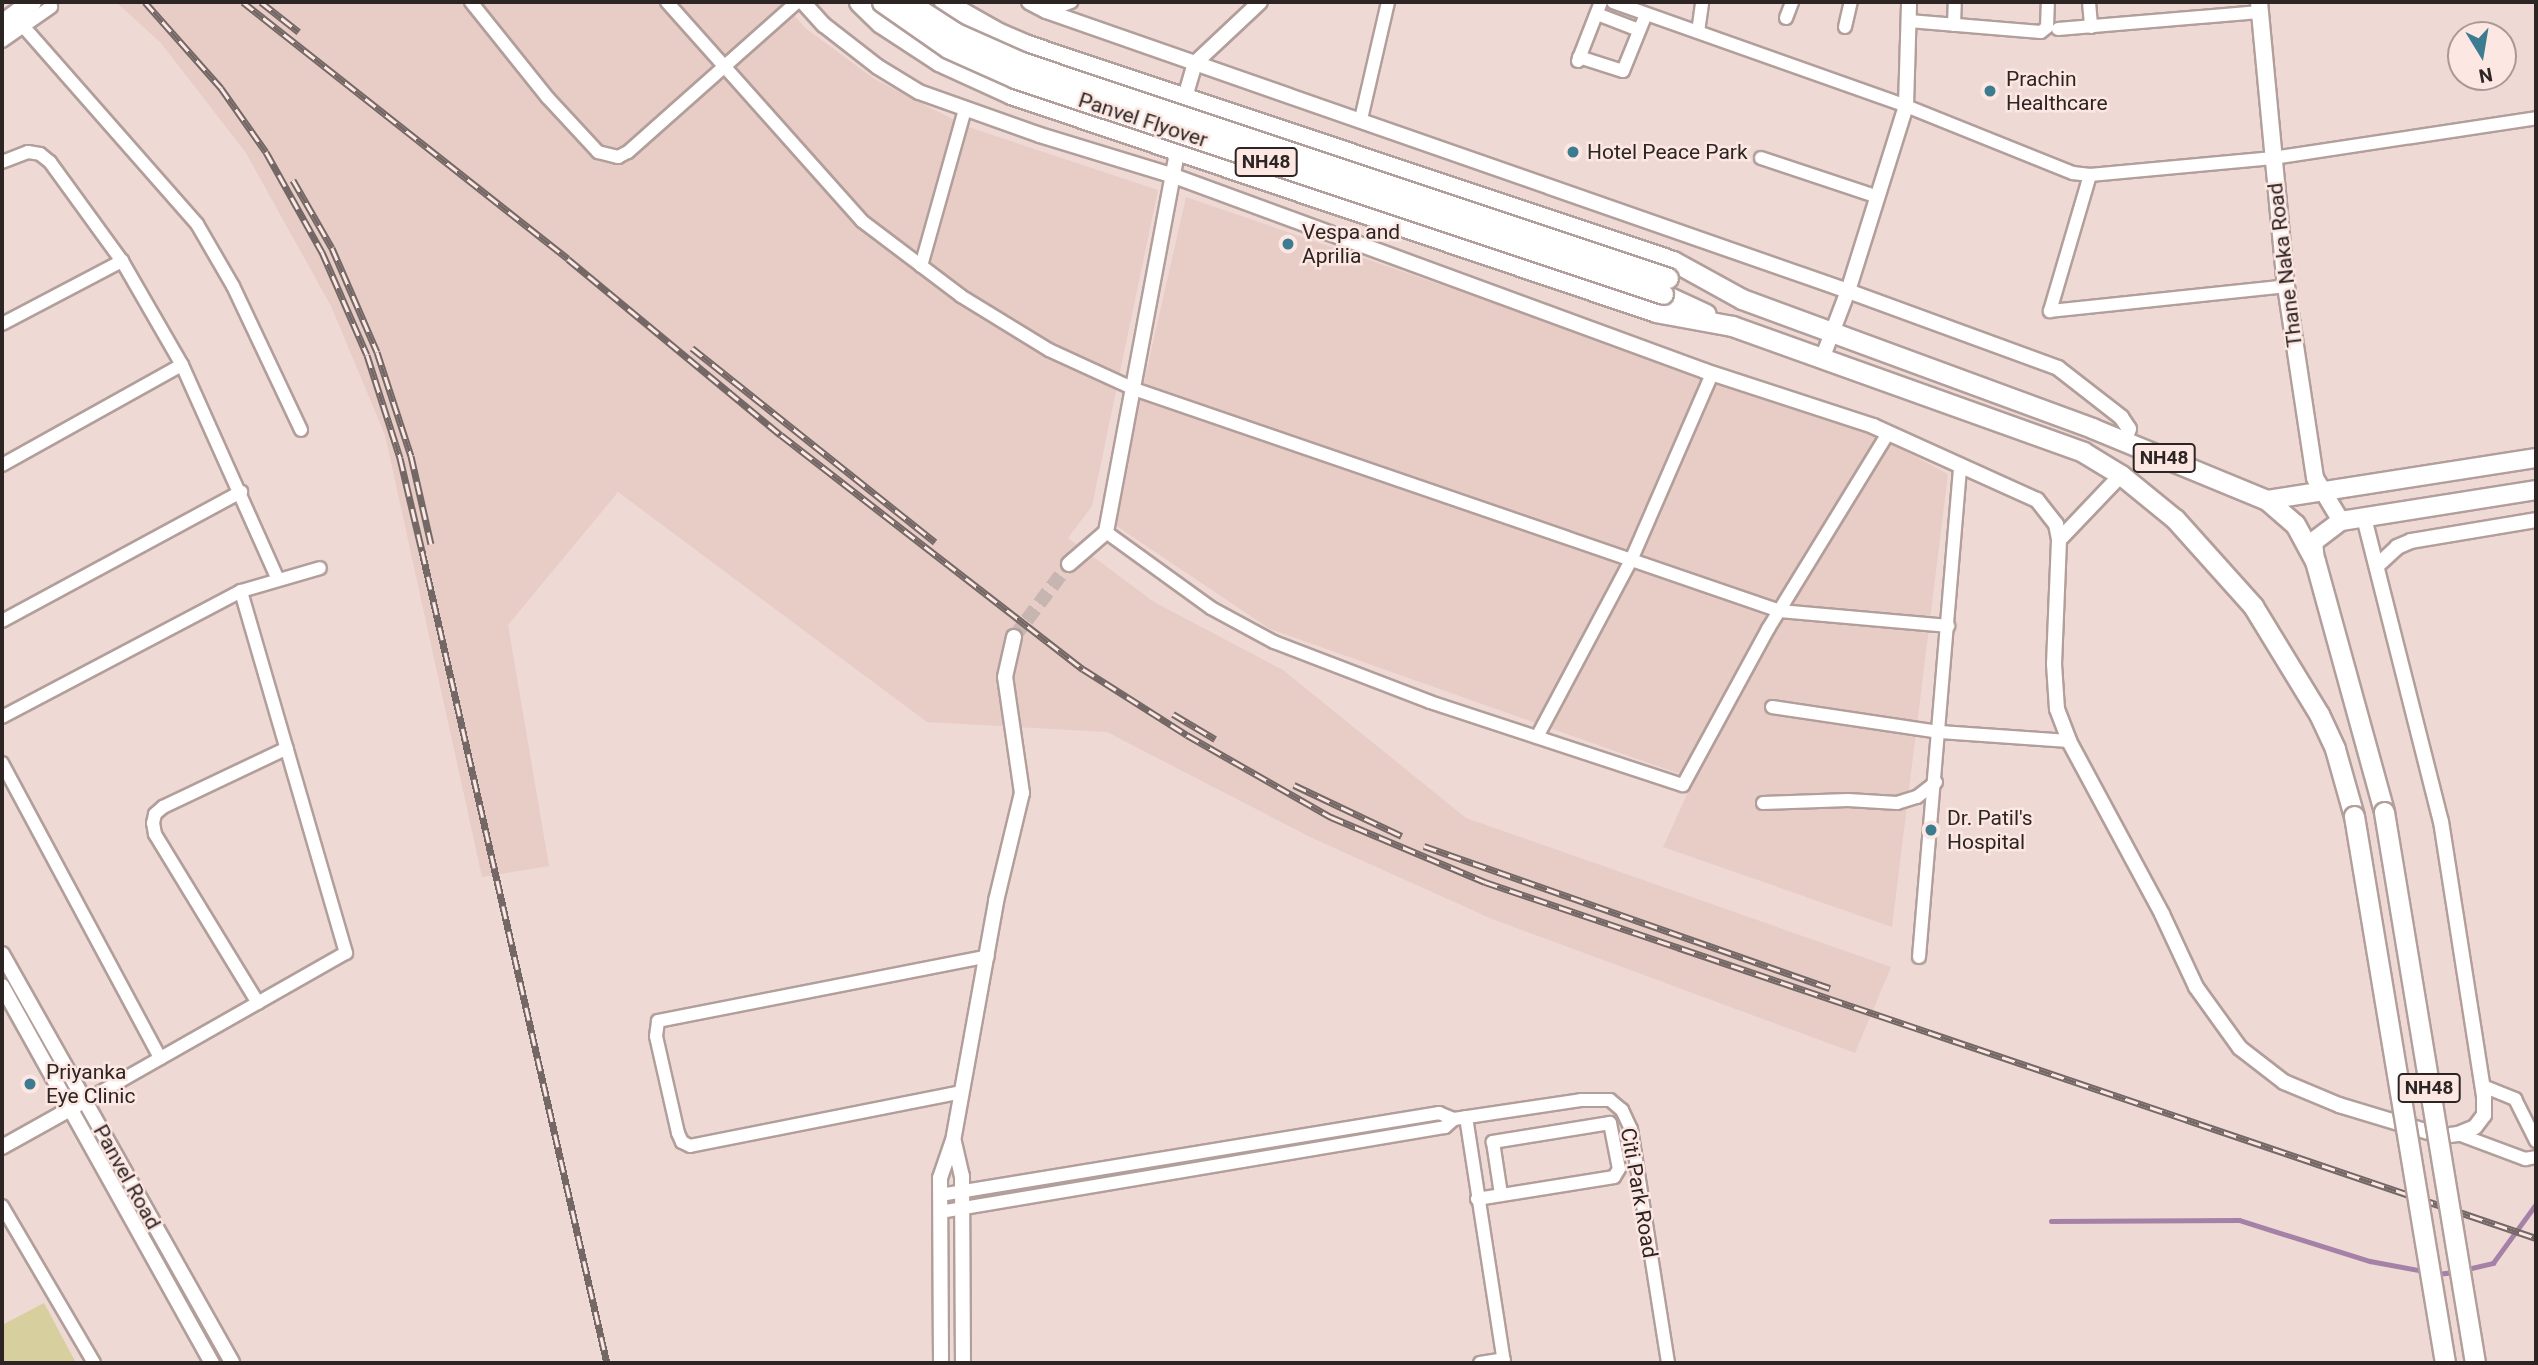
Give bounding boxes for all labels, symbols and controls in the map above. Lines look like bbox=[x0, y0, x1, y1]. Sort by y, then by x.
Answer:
north arrow bbox=[2447, 21, 2517, 91]
text: N bbox=[2477, 63, 2494, 88]
place label: Prachin Healthcare bbox=[2006, 66, 2108, 116]
marker: Prachin Healthcare bbox=[1980, 81, 2000, 101]
street label: Panvel Flyover bbox=[1075, 87, 1211, 153]
place label: Hotel Peace Park bbox=[1587, 139, 1748, 165]
marker: Hotel Peace Park bbox=[1565, 144, 1581, 160]
road number: NH48 bbox=[1234, 146, 1298, 178]
street label: Thane Naka Road bbox=[2262, 181, 2308, 349]
place label: Vespa and Aprilia bbox=[1302, 219, 1400, 269]
marker: Vespa and Aprilia bbox=[1280, 236, 1296, 252]
road number: NH48 bbox=[2132, 442, 2196, 474]
place label: Dr. Patil's Hospital bbox=[1947, 805, 2033, 855]
marker: Dr. Patil's Hospital bbox=[1921, 820, 1941, 840]
place label: Priyanka Eye Clinic bbox=[46, 1059, 135, 1109]
road number: NH48 bbox=[2398, 1072, 2460, 1104]
marker: Priyanka Eye Clinic bbox=[20, 1074, 40, 1094]
street label: Panvel Road bbox=[88, 1120, 166, 1234]
street label: Citi Park Road bbox=[1615, 1126, 1663, 1260]

